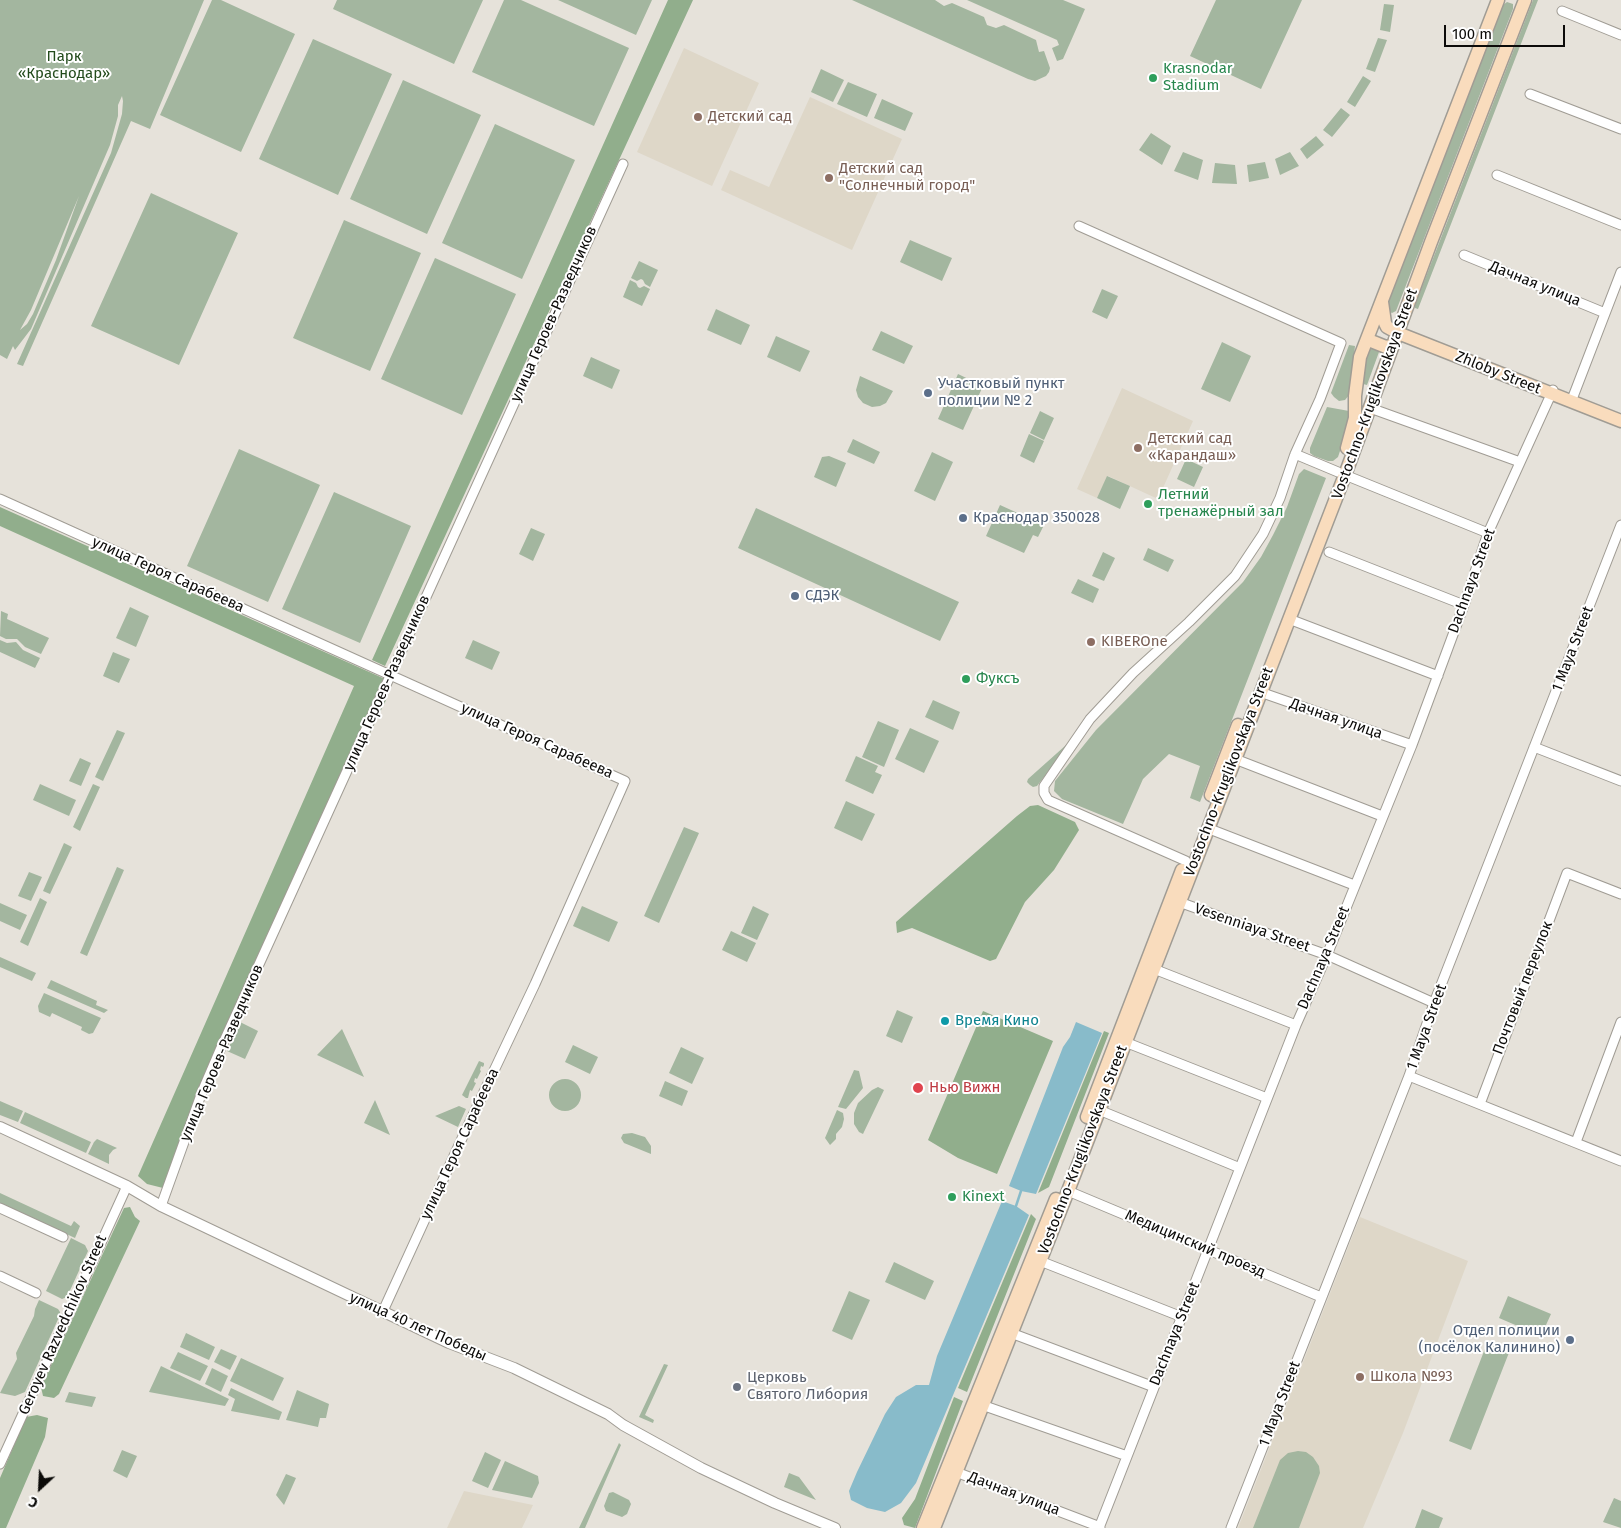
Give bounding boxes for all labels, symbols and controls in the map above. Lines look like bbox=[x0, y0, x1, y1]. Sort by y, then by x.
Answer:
scale bar bbox=[1446, 15, 1567, 47]
text: 100 m bbox=[1452, 25, 1492, 43]
park label: Парк «Краснодар» bbox=[18, 48, 110, 83]
place label: Krasnodar Stadium bbox=[1163, 60, 1233, 95]
marker: Krasnodar Stadium bbox=[1147, 72, 1159, 84]
place label: Детский сад bbox=[708, 108, 792, 126]
marker: Детский сад bbox=[692, 111, 704, 123]
place label: Детский сад "Солнечный город" bbox=[839, 160, 975, 195]
marker: Детский сад "Солнечный город" bbox=[823, 172, 835, 184]
street label: улица Героев-Разведчиков bbox=[507, 223, 601, 405]
street label: Дачная улица bbox=[1487, 258, 1583, 310]
street label: Vostochno-Kruglikovskaya Street bbox=[1328, 286, 1422, 502]
street label: Zhloby Street bbox=[1453, 348, 1543, 398]
place label: Участковый пункт полиции № 2 bbox=[938, 375, 1065, 410]
marker: Участковый пункт полиции № 2 bbox=[922, 387, 934, 399]
place label: Детский сад «Карандаш» bbox=[1148, 430, 1236, 465]
marker: Детский сад «Карандаш» bbox=[1132, 442, 1144, 454]
place label: Летний тренажёрный зал bbox=[1158, 486, 1284, 521]
marker: Летний тренажёрный зал bbox=[1142, 498, 1154, 510]
place label: Краснодар 350028 bbox=[973, 509, 1100, 527]
marker: Краснодар 350028 bbox=[957, 512, 969, 524]
street label: Dachnaya Street bbox=[1445, 526, 1499, 636]
street label: улица Героя Сарабеева bbox=[89, 533, 247, 617]
place label: СДЭК bbox=[805, 587, 839, 605]
marker: СДЭК bbox=[789, 590, 801, 602]
street label: улица Героев-Разведчиков bbox=[340, 592, 434, 774]
street label: 1 Maya Street bbox=[1548, 604, 1598, 694]
place label: KIBEROne bbox=[1101, 633, 1168, 651]
marker: KIBEROne bbox=[1085, 636, 1097, 648]
street label: Vostochno-Kruglikovskaya Street bbox=[1181, 665, 1277, 879]
place label: Фуксъ bbox=[976, 670, 1019, 688]
marker: Фуксъ bbox=[960, 673, 972, 685]
street label: Дачная улица bbox=[1287, 695, 1385, 743]
street label: улица Героя Сарабеева bbox=[458, 699, 616, 783]
street label: Vesenniaya Street bbox=[1192, 900, 1312, 956]
street label: Dachnaya Street bbox=[1294, 904, 1354, 1012]
street label: Почтовый переулок bbox=[1489, 919, 1557, 1057]
street label: улица Героев-Разведчиков bbox=[176, 962, 268, 1144]
street label: 1 Maya Street bbox=[1403, 982, 1451, 1072]
place label: Время Кино bbox=[955, 1012, 1039, 1030]
marker: Время Кино bbox=[939, 1015, 951, 1027]
street label: Vostochno-Kruglikovskaya Street bbox=[1035, 1043, 1131, 1257]
street label: улица Героя Сарабеева bbox=[417, 1066, 503, 1222]
place label: Нью Вижн bbox=[929, 1079, 1000, 1097]
marker: Нью Вижн bbox=[911, 1081, 925, 1095]
place label: Kinext bbox=[962, 1188, 1005, 1206]
marker: Kinext bbox=[946, 1191, 958, 1203]
street label: Медицинский проезд bbox=[1122, 1206, 1268, 1282]
street label: Geroyev Razvedchikov Street bbox=[15, 1232, 111, 1418]
street label: Dachnaya Street bbox=[1146, 1279, 1204, 1389]
street label: улица 40 лет Победы bbox=[347, 1289, 489, 1365]
place label: Отдел полиции (посёлок Калинино) bbox=[1419, 1322, 1560, 1357]
marker: Отдел полиции (посёлок Калинино) bbox=[1564, 1334, 1576, 1346]
street label: 1 Maya Street bbox=[1255, 1359, 1305, 1449]
place label: Школа №93 bbox=[1370, 1368, 1453, 1386]
place label: Церковь Святого Либория bbox=[747, 1369, 868, 1404]
marker: Школа №93 bbox=[1354, 1371, 1366, 1383]
marker: Церковь Святого Либория bbox=[731, 1381, 743, 1393]
north arrow bbox=[15, 1463, 65, 1513]
street label: Дачная улица bbox=[966, 1468, 1062, 1520]
text: С bbox=[26, 1493, 41, 1511]

